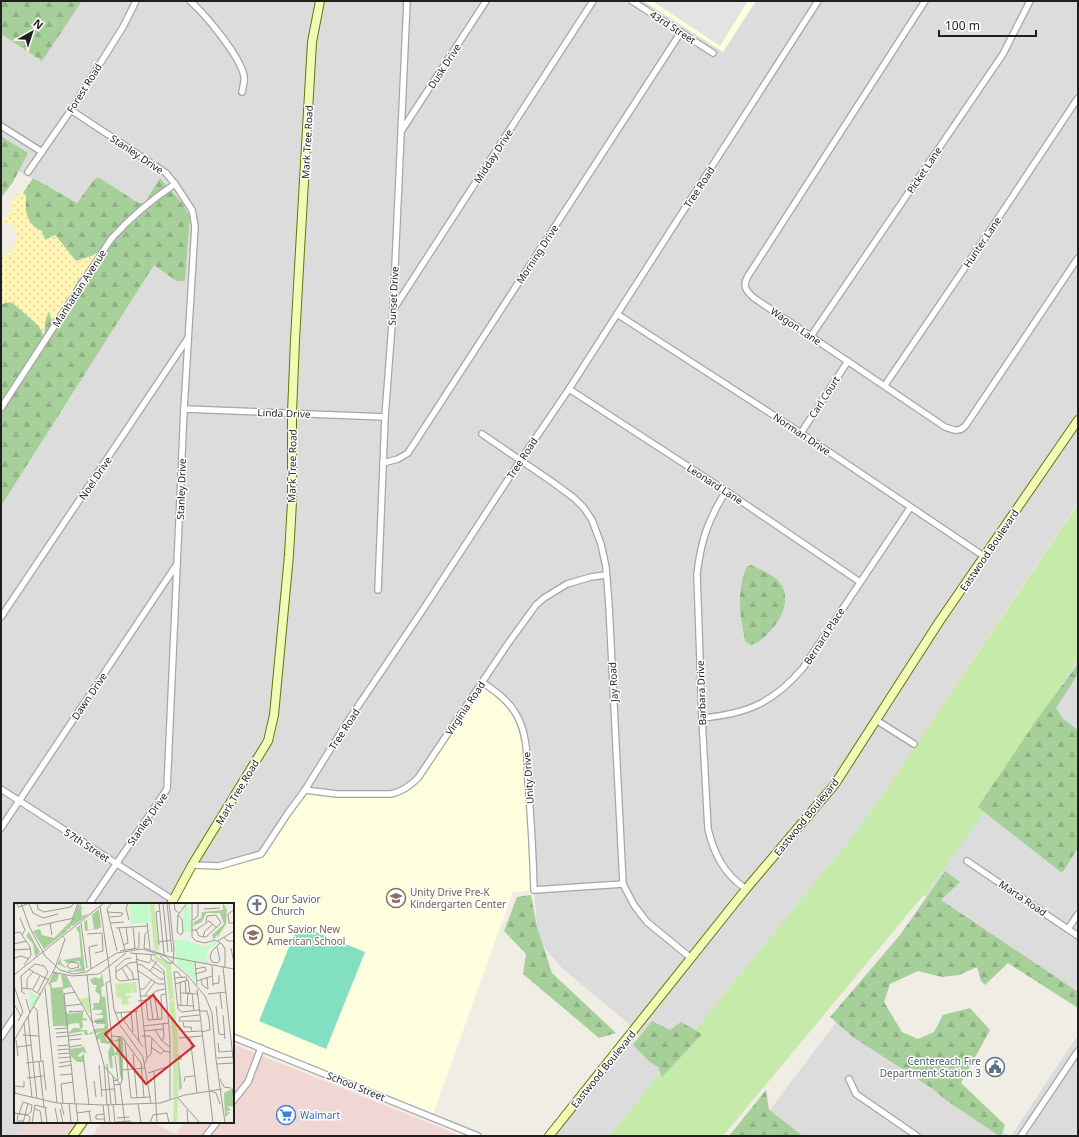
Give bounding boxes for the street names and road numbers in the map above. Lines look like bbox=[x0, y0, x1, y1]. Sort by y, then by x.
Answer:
street label: 43rd Street bbox=[647, 7, 699, 47]
street label: Dusk Drive bbox=[424, 41, 464, 91]
street label: Forest Road bbox=[63, 61, 105, 115]
street label: Mark Tree Road bbox=[298, 105, 316, 179]
street label: Midday Drive bbox=[470, 126, 516, 186]
street label: Stanley Drive bbox=[108, 131, 167, 177]
street label: Picket Lane bbox=[903, 144, 945, 196]
street label: Tree Road bbox=[680, 164, 718, 210]
street label: Hunter Lane bbox=[960, 214, 1004, 270]
street label: Morning Drive bbox=[513, 222, 561, 286]
street label: Manhattan Avenue bbox=[49, 246, 109, 329]
street label: Sunset Drive bbox=[384, 266, 402, 326]
street label: Wagon Lane bbox=[768, 304, 824, 348]
street label: Carl Court bbox=[805, 373, 843, 421]
street label: Linda Drive bbox=[257, 405, 311, 421]
street label: Norman Drive bbox=[771, 410, 834, 459]
street label: Mark Tree Road bbox=[284, 429, 300, 503]
street label: Tree Road bbox=[503, 435, 541, 481]
street label: Noel Drive bbox=[75, 453, 115, 502]
street label: Stanley Drive bbox=[173, 458, 189, 520]
street label: Leonard Lane bbox=[684, 461, 746, 508]
street label: Eastwood Boulevard bbox=[956, 506, 1022, 594]
street label: Bernard Place bbox=[800, 604, 848, 667]
street label: Barbara Drive bbox=[693, 660, 709, 726]
street label: Jay Road bbox=[605, 662, 621, 703]
street label: Dawn Drive bbox=[68, 669, 110, 722]
street label: Virginia Road bbox=[442, 678, 488, 738]
street label: Tree Road bbox=[325, 706, 363, 752]
street label: Unity Drive bbox=[519, 751, 537, 804]
street label: Mark Tree Road bbox=[212, 757, 262, 827]
street label: Eastwood Boulevard bbox=[770, 775, 842, 859]
street label: Stanley Drive bbox=[124, 790, 171, 848]
street label: 57th Street bbox=[61, 825, 113, 865]
street label: Marta Road bbox=[996, 877, 1050, 919]
street label: Eastwood Boulevard bbox=[567, 1027, 639, 1111]
street label: School Street bbox=[325, 1068, 388, 1104]

